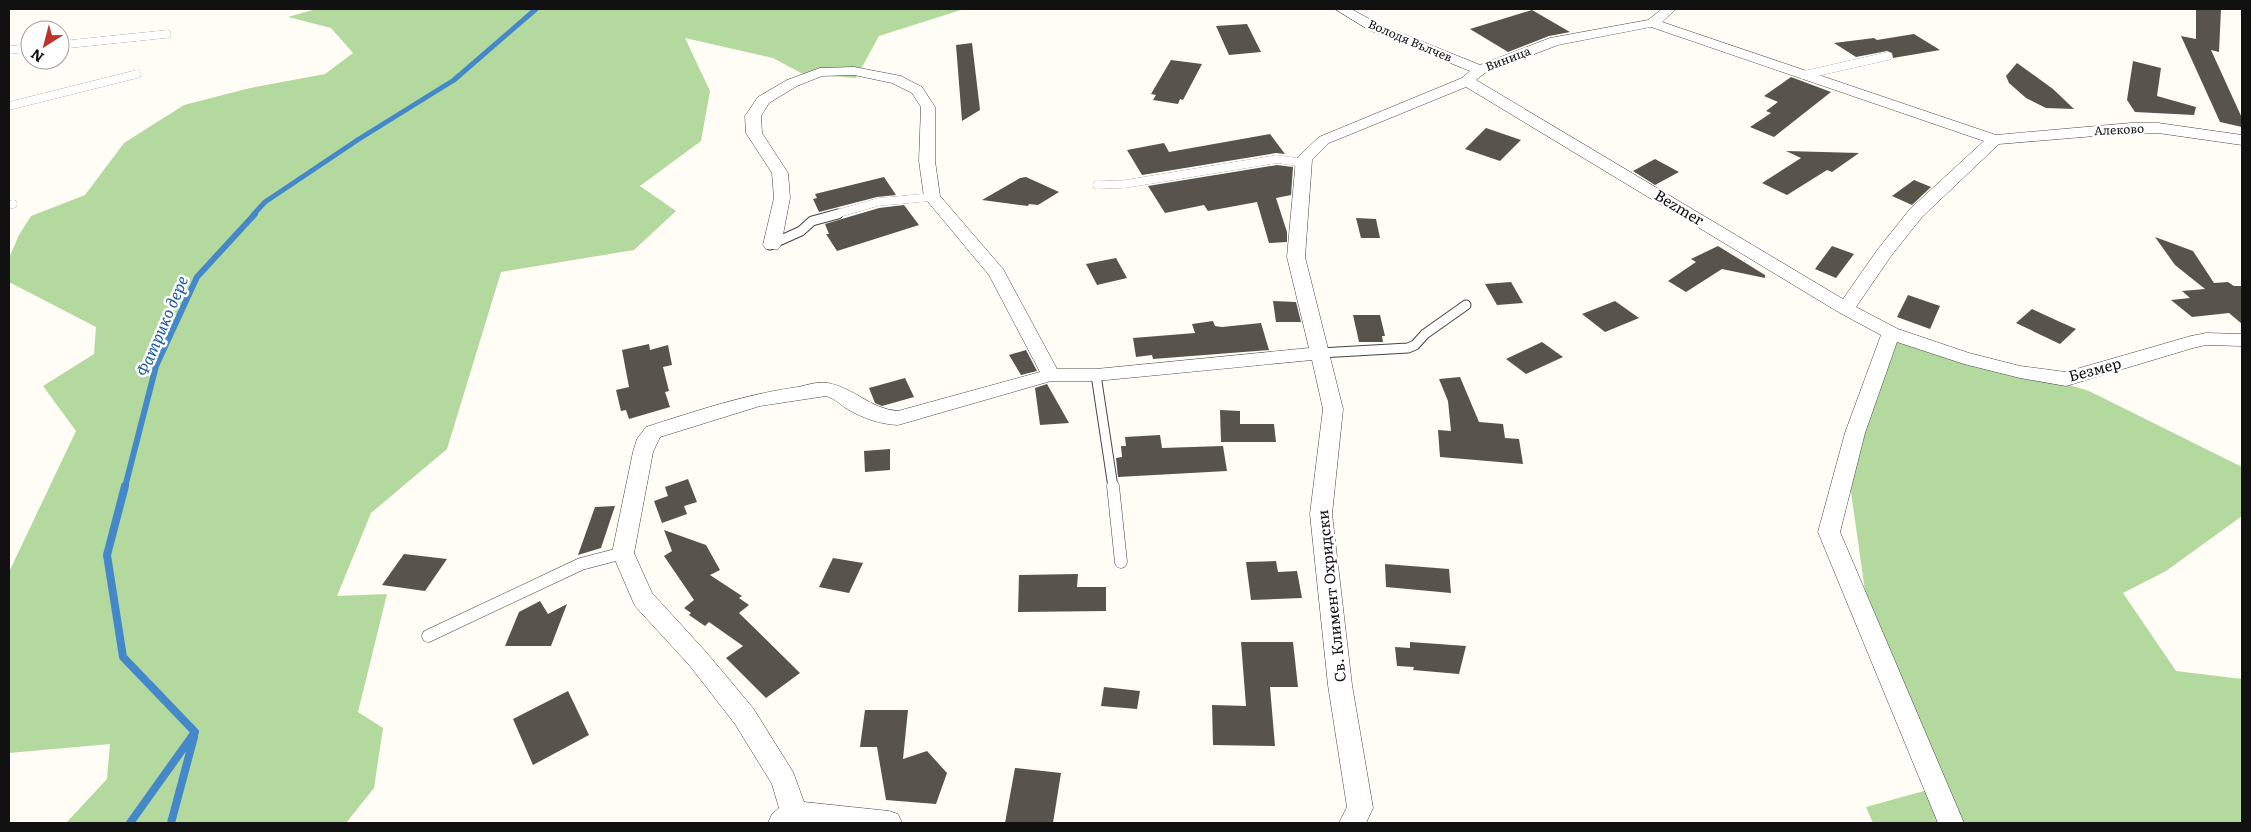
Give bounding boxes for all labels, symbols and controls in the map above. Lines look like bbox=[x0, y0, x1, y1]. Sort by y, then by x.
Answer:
street label: Володя Вълчев bbox=[1366, 14, 1455, 66]
north arrow bbox=[20, 20, 70, 70]
street label: Виница bbox=[1482, 41, 1533, 75]
text: N bbox=[26, 45, 47, 68]
street label: Алеково bbox=[2093, 119, 2144, 139]
street label: Bezmer bbox=[1651, 183, 1709, 231]
water label: Фатрико дере bbox=[129, 272, 193, 380]
street label: Безмер bbox=[2066, 350, 2124, 387]
street label: Св. Климент Охридски bbox=[1310, 509, 1351, 683]

